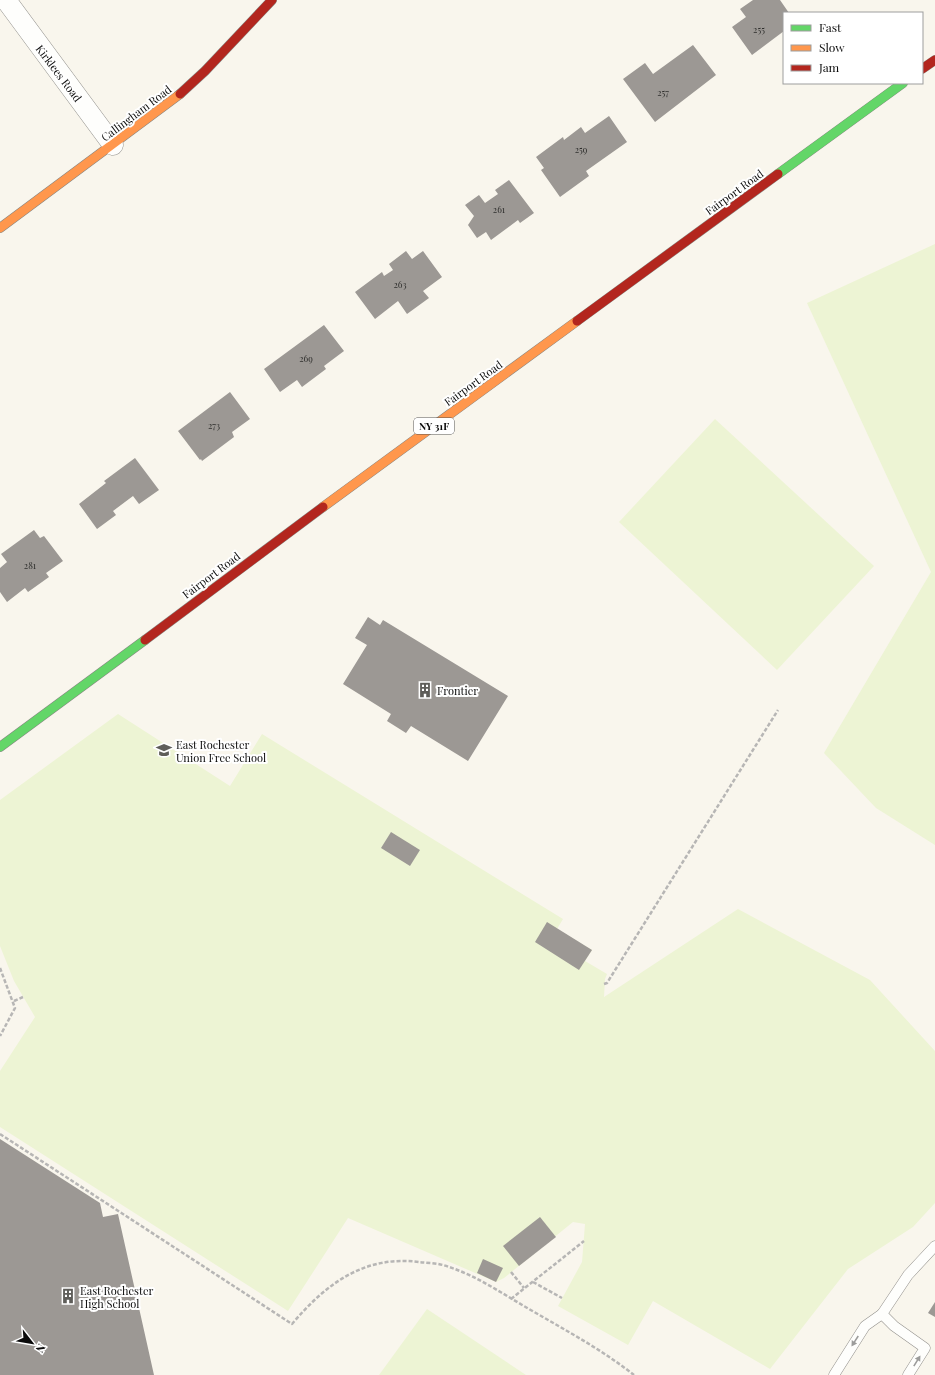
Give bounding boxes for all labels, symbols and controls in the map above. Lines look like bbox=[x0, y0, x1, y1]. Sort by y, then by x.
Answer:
legend bbox=[783, 12, 923, 84]
text: Fast bbox=[819, 19, 842, 35]
house number: 255 bbox=[753, 23, 765, 35]
text: Slow bbox=[819, 39, 845, 55]
street label: Kirklees Road bbox=[33, 41, 86, 105]
text: Jam bbox=[818, 59, 840, 75]
street label: Callingham Road bbox=[98, 81, 175, 144]
house number: 257 bbox=[657, 86, 669, 98]
house number: 259 bbox=[575, 143, 588, 155]
street label: Fairport Road bbox=[702, 165, 767, 218]
house number: 261 bbox=[493, 203, 506, 215]
house number: 263 bbox=[393, 278, 407, 290]
house number: 269 bbox=[299, 352, 313, 364]
street label: Fairport Road bbox=[441, 356, 506, 409]
road number: NY 31F bbox=[414, 418, 454, 434]
house number: 273 bbox=[208, 419, 220, 431]
street label: Fairport Road bbox=[179, 548, 243, 602]
house number: 281 bbox=[24, 559, 37, 571]
building icon: Frontier bbox=[416, 681, 434, 699]
place label: Frontier bbox=[437, 683, 478, 698]
place label: East Rochester Union Free School bbox=[176, 737, 266, 765]
school or university icon: East Rochester Union Free School bbox=[155, 741, 173, 759]
place label: East Rochester High School bbox=[80, 1283, 153, 1311]
building icon: East Rochester High School bbox=[59, 1287, 77, 1305]
north arrow bbox=[12, 1323, 52, 1363]
one-way arrow bbox=[851, 1336, 859, 1346]
text: N bbox=[32, 1341, 49, 1356]
one-way arrow bbox=[913, 1355, 920, 1367]

